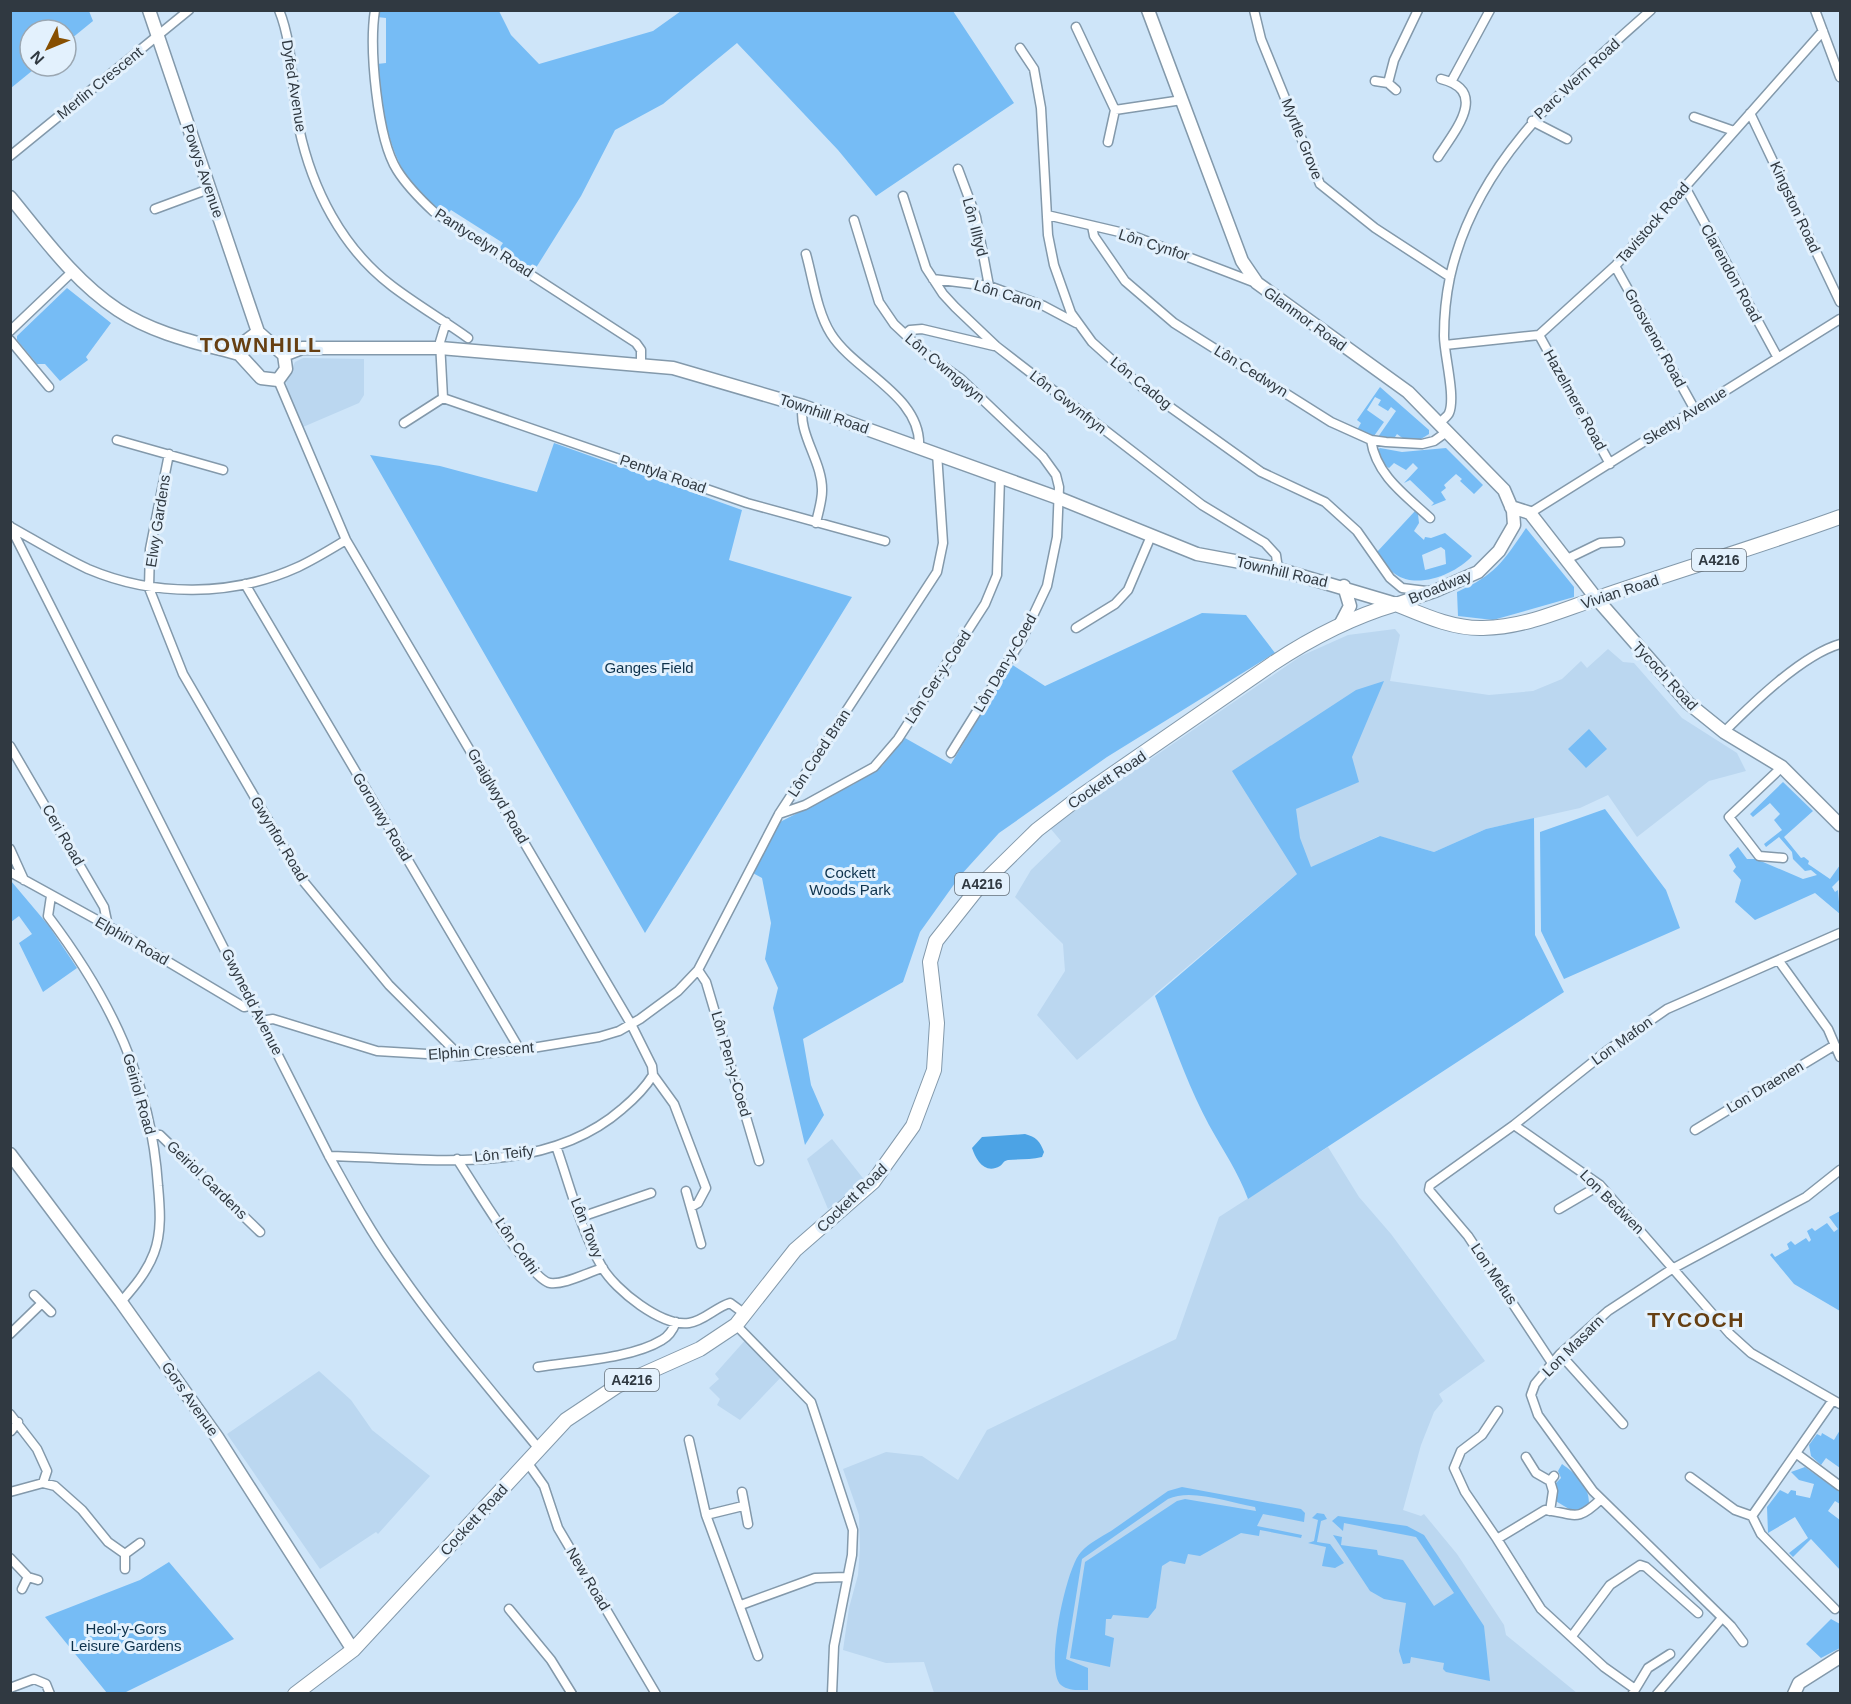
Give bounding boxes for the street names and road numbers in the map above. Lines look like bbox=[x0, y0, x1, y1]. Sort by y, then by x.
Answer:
street label: Parc Wern Road bbox=[1530, 35, 1623, 123]
street label: Dyfed Avenue bbox=[279, 39, 310, 133]
street label: Merlin Crescent bbox=[54, 42, 146, 122]
street label: Myrtle Grove bbox=[1279, 96, 1326, 182]
street label: Powys Avenue bbox=[179, 122, 227, 220]
street label: Kingston Road bbox=[1767, 159, 1824, 255]
street label: Tavistock Road bbox=[1613, 179, 1692, 267]
street label: Lôn Illtyd bbox=[960, 196, 991, 258]
street label: Pantycelyn Road bbox=[432, 205, 536, 281]
street label: Clarendon Road bbox=[1698, 221, 1765, 325]
street label: Lôn Cynfor bbox=[1117, 225, 1192, 264]
street label: Lôn Caron bbox=[972, 276, 1044, 313]
street label: Glanmor Road bbox=[1261, 283, 1350, 354]
street label: Grosvenor Road bbox=[1621, 286, 1690, 390]
street label: Lôn Cwmgwyn bbox=[902, 329, 988, 406]
street label: Lôn Cedwyn bbox=[1211, 341, 1291, 400]
street label: Hazelmere Road bbox=[1541, 346, 1610, 453]
street label: Lôn Cadog bbox=[1107, 353, 1175, 412]
street label: Lôn Gwynfryn bbox=[1027, 366, 1110, 437]
street label: Sketty Avenue bbox=[1640, 383, 1730, 448]
street label: Townhill Road bbox=[777, 390, 871, 437]
street label: Pentyla Road bbox=[618, 451, 709, 496]
street label: Elwy Gardens bbox=[142, 473, 173, 568]
road number: A4216 bbox=[1692, 549, 1746, 571]
street label: Townhill Road bbox=[1235, 553, 1330, 590]
street label: Broadway bbox=[1406, 566, 1474, 607]
street label: Vivian Road bbox=[1579, 571, 1661, 612]
street label: Lôn Dan-y-Coed bbox=[970, 611, 1039, 715]
street label: Lôn Ger-y-Coed bbox=[901, 627, 974, 726]
street label: Tycoch Road bbox=[1629, 638, 1701, 713]
street label: Lôn Coed Bran bbox=[784, 706, 853, 800]
street label: Graiglwyd Road bbox=[464, 745, 532, 846]
street label: Cockett Road bbox=[1064, 747, 1149, 812]
street label: Goronwy Road bbox=[349, 769, 415, 864]
street label: Gwynfor Road bbox=[247, 793, 311, 884]
street label: Ceri Road bbox=[39, 801, 88, 868]
road number: A4216 bbox=[955, 873, 1009, 895]
street label: Elphin Road bbox=[93, 913, 172, 968]
street label: Gwynedd Avenue bbox=[218, 946, 287, 1058]
street label: Lôn Pen-y-Coed bbox=[708, 1009, 755, 1119]
street label: Lon Mafon bbox=[1588, 1013, 1655, 1068]
street label: Elphin Crescent bbox=[428, 1038, 535, 1063]
street label: Geiriol Road bbox=[120, 1051, 159, 1136]
street label: Lon Draenen bbox=[1723, 1057, 1806, 1116]
street label: Geiriol Gardens bbox=[164, 1137, 251, 1222]
street label: Lôn Teify bbox=[473, 1142, 535, 1165]
street label: Cockett Road bbox=[813, 1160, 890, 1235]
street label: Lon Bedwen bbox=[1577, 1166, 1648, 1237]
street label: Lôn Towy bbox=[568, 1195, 607, 1261]
street label: Lôn Cothi bbox=[492, 1215, 543, 1277]
street label: Lon Mefus bbox=[1468, 1240, 1521, 1308]
street label: Lon Masarn bbox=[1539, 1312, 1607, 1380]
street label: Gors Avenue bbox=[159, 1358, 222, 1439]
road number: A4216 bbox=[605, 1369, 659, 1391]
street label: Cockett Road bbox=[436, 1481, 511, 1559]
street label: New Road bbox=[563, 1544, 614, 1613]

